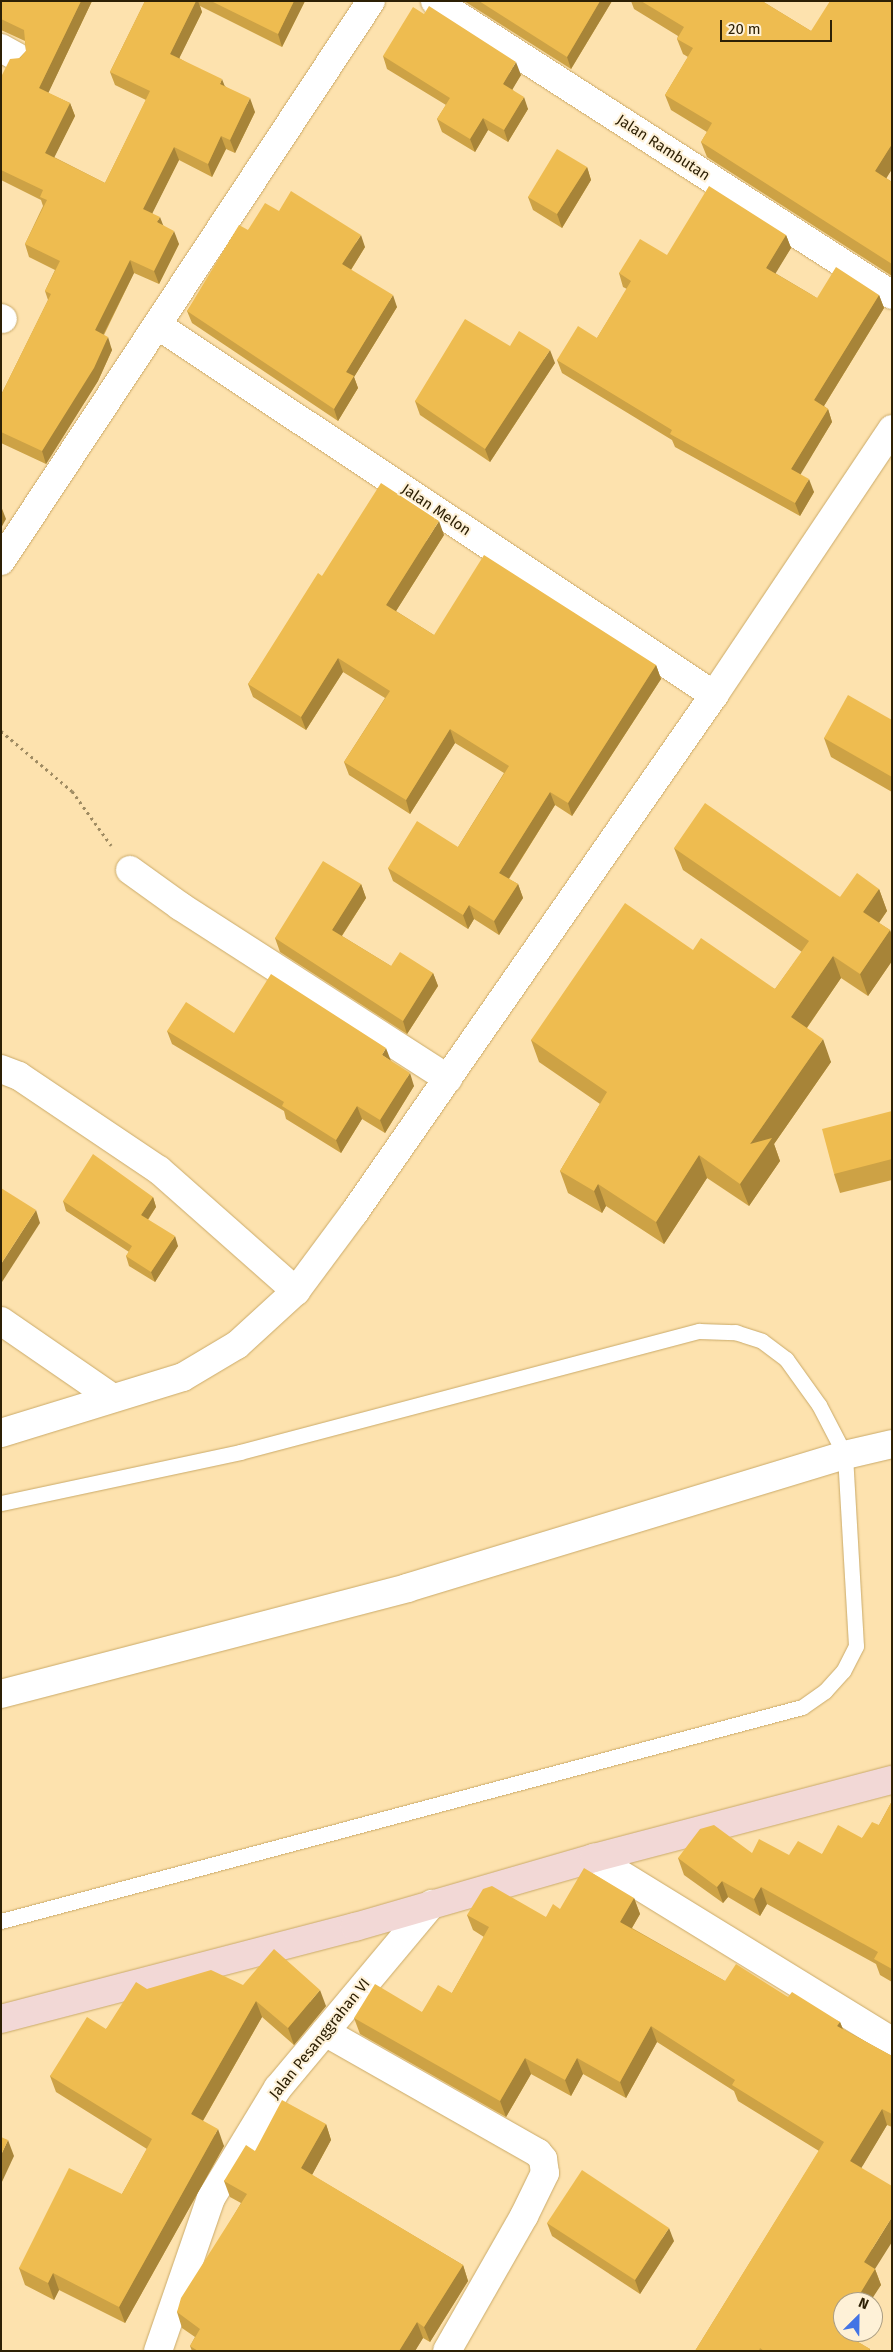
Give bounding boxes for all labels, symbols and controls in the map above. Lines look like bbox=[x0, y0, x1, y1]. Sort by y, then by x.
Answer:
scale bar bbox=[723, 10, 836, 42]
text: 20 m bbox=[728, 20, 761, 38]
street label: Jalan Rambutan bbox=[613, 111, 713, 185]
street label: Jalan Melon bbox=[398, 480, 474, 540]
street label: Jalan Pesanggrahan VI bbox=[266, 1975, 374, 2103]
north arrow bbox=[833, 2292, 883, 2342]
text: N bbox=[856, 2294, 871, 2313]

